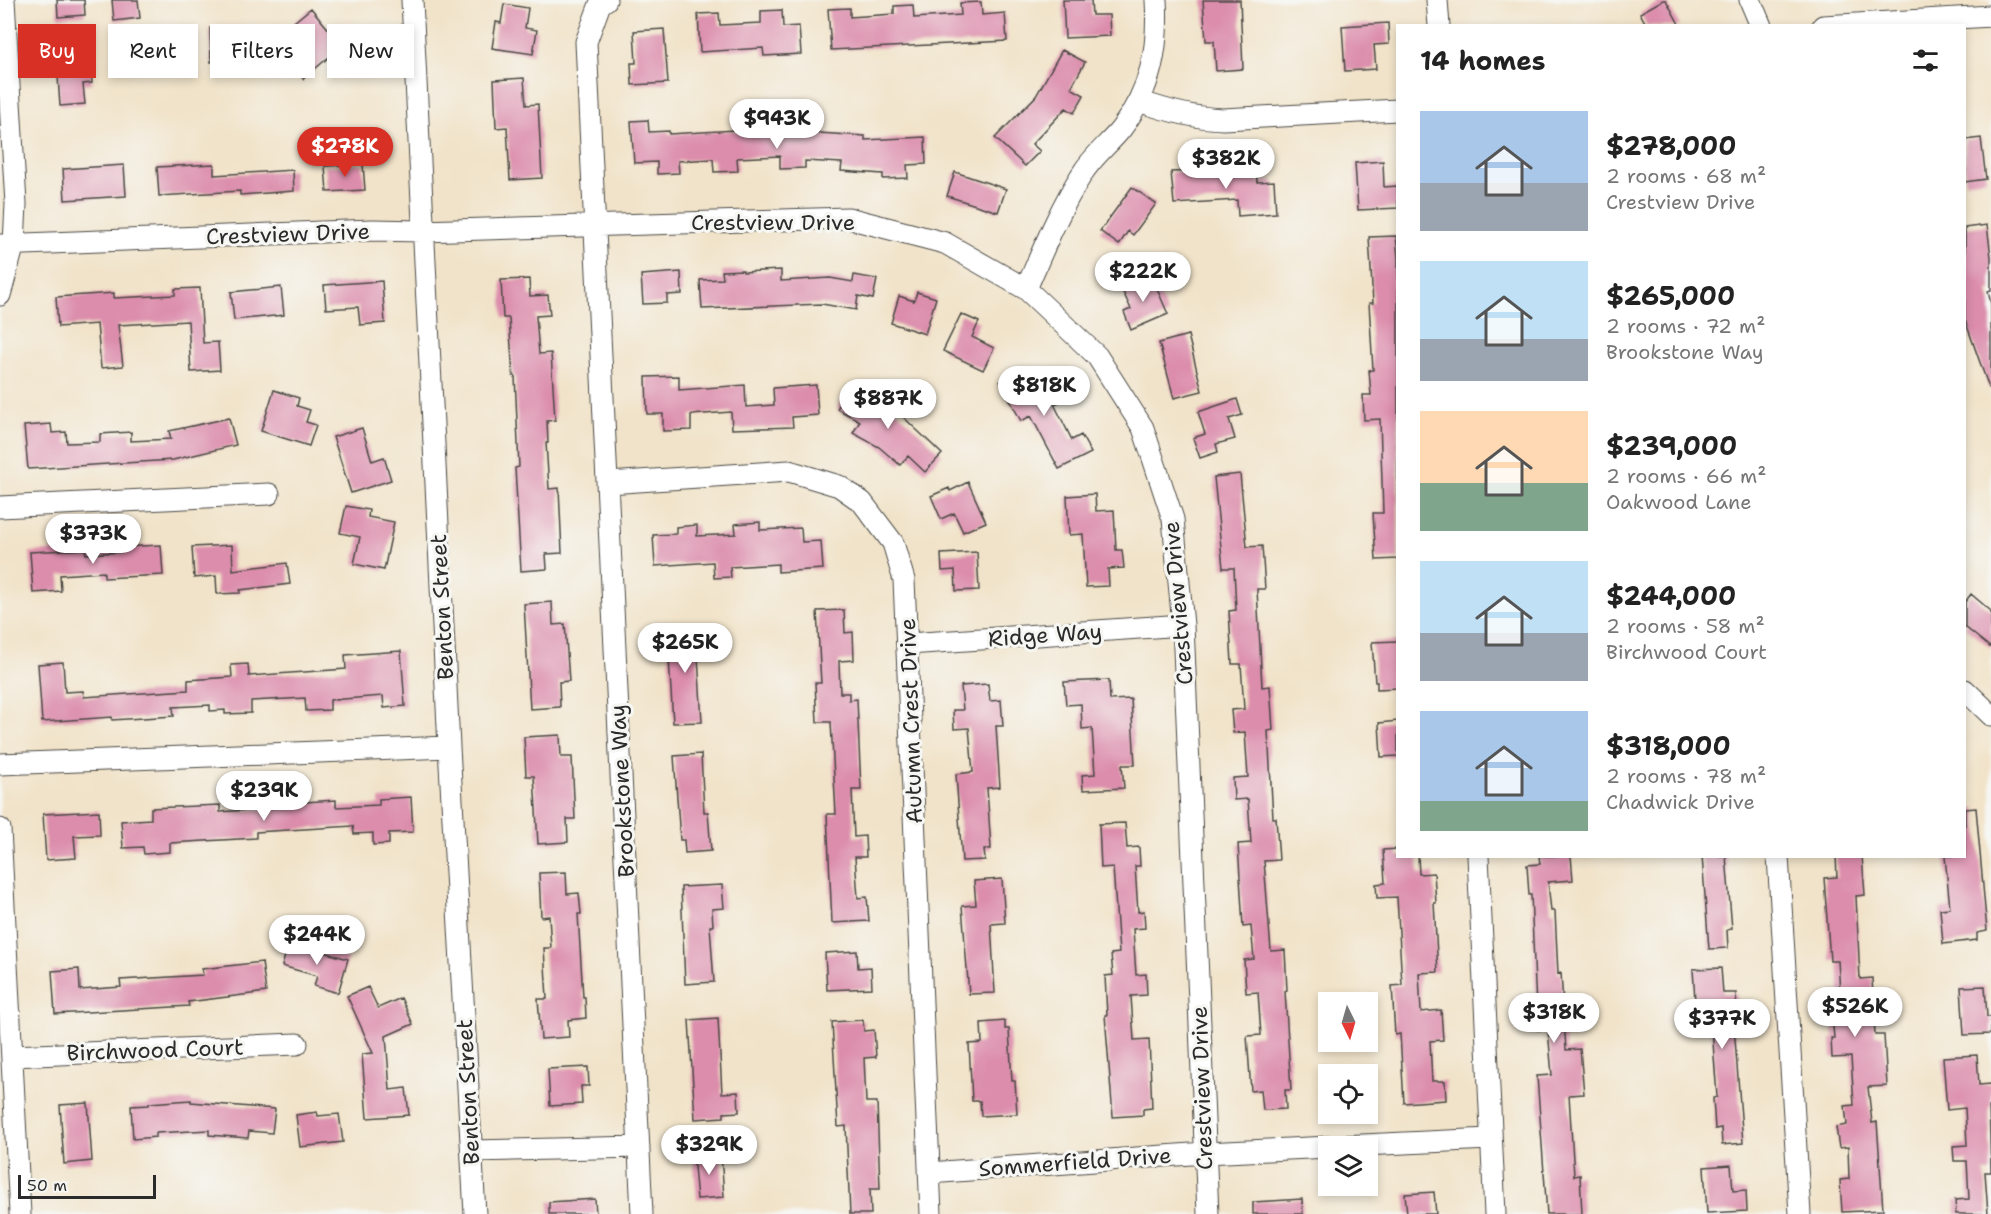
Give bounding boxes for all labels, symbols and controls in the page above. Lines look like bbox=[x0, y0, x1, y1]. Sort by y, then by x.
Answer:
chip: Buy bbox=[18, 24, 96, 78]
chip: Rent bbox=[108, 24, 198, 78]
chip: Filters bbox=[210, 24, 315, 78]
chip: New bbox=[327, 24, 414, 78]
text: 14 homes bbox=[1420, 43, 1546, 78]
icon: filters bbox=[1909, 44, 1942, 77]
pin: $943K bbox=[735, 99, 819, 150]
text: $943K bbox=[743, 105, 811, 131]
pin: $278K bbox=[303, 127, 387, 178]
text: $278,000 bbox=[1606, 128, 1736, 163]
text: $278K bbox=[311, 133, 379, 159]
icon: home bbox=[1468, 135, 1540, 207]
pin: $382K bbox=[1184, 139, 1268, 190]
text: $382K bbox=[1192, 145, 1260, 171]
text: 2 rooms · 68 m² bbox=[1606, 163, 1766, 189]
text: Crestview Drive bbox=[1606, 189, 1755, 215]
street label: Crestview Drive bbox=[691, 208, 855, 237]
street label: Crestview Drive bbox=[205, 217, 371, 251]
pin: $222K bbox=[1101, 252, 1185, 303]
text: $222K bbox=[1109, 258, 1177, 284]
text: $265,000 bbox=[1606, 278, 1735, 313]
icon: home bbox=[1468, 285, 1540, 357]
text: 2 rooms · 72 m² bbox=[1606, 313, 1765, 339]
text: Brookstone Way bbox=[1606, 339, 1763, 365]
pin: $818K bbox=[1002, 366, 1086, 417]
text: $818K bbox=[1012, 372, 1076, 398]
pin: $887K bbox=[846, 379, 930, 430]
text: $887K bbox=[853, 385, 923, 411]
text: $239,000 bbox=[1606, 428, 1737, 463]
icon: home bbox=[1468, 435, 1540, 507]
text: 2 rooms · 66 m² bbox=[1606, 463, 1767, 489]
text: Oakwood Lane bbox=[1606, 489, 1752, 515]
pin: $373K bbox=[51, 514, 135, 565]
text: $373K bbox=[59, 520, 127, 546]
street label: Crestview Drive bbox=[1156, 520, 1200, 686]
street label: Benton Street bbox=[424, 533, 460, 681]
text: $244,000 bbox=[1606, 578, 1736, 613]
icon: home bbox=[1468, 585, 1540, 657]
text: 2 rooms · 58 m² bbox=[1606, 613, 1765, 639]
street label: Ridge Way bbox=[987, 617, 1103, 653]
street label: Autumn Crest Drive bbox=[893, 618, 929, 824]
pin: $265K bbox=[643, 623, 727, 674]
text: $265K bbox=[652, 629, 718, 655]
text: Birchwood Court bbox=[1606, 639, 1767, 665]
street label: Brookstone Way bbox=[603, 704, 641, 878]
text: $318,000 bbox=[1606, 728, 1731, 763]
icon: home bbox=[1468, 735, 1540, 807]
text: 2 rooms · 78 m² bbox=[1606, 763, 1766, 789]
pin: $239K bbox=[222, 771, 306, 822]
text: $239K bbox=[230, 777, 298, 803]
text: Chadwick Drive bbox=[1606, 789, 1755, 815]
pin: $244K bbox=[275, 915, 359, 966]
text: $244K bbox=[283, 921, 351, 947]
pin: $526K bbox=[1813, 987, 1897, 1038]
north arrow bbox=[1318, 992, 1378, 1052]
map controls bbox=[1318, 992, 1378, 1196]
pin: $318K bbox=[1512, 993, 1596, 1044]
text: $526K bbox=[1821, 993, 1889, 1019]
text: $318K bbox=[1522, 999, 1586, 1025]
pin: $377K bbox=[1680, 999, 1764, 1050]
street label: Crestview Drive bbox=[1185, 1005, 1219, 1171]
text: $377K bbox=[1688, 1005, 1756, 1031]
street label: Benton Street bbox=[450, 1018, 486, 1166]
street label: Birchwood Court bbox=[66, 1032, 244, 1068]
button: locate bbox=[1318, 1064, 1378, 1124]
pin: $329K bbox=[667, 1125, 751, 1176]
text: $329K bbox=[675, 1131, 743, 1157]
button: layers bbox=[1318, 1136, 1378, 1196]
street label: Sommerfield Drive bbox=[978, 1141, 1172, 1183]
scale bar bbox=[18, 1172, 156, 1200]
text: 50 m bbox=[27, 1175, 67, 1196]

